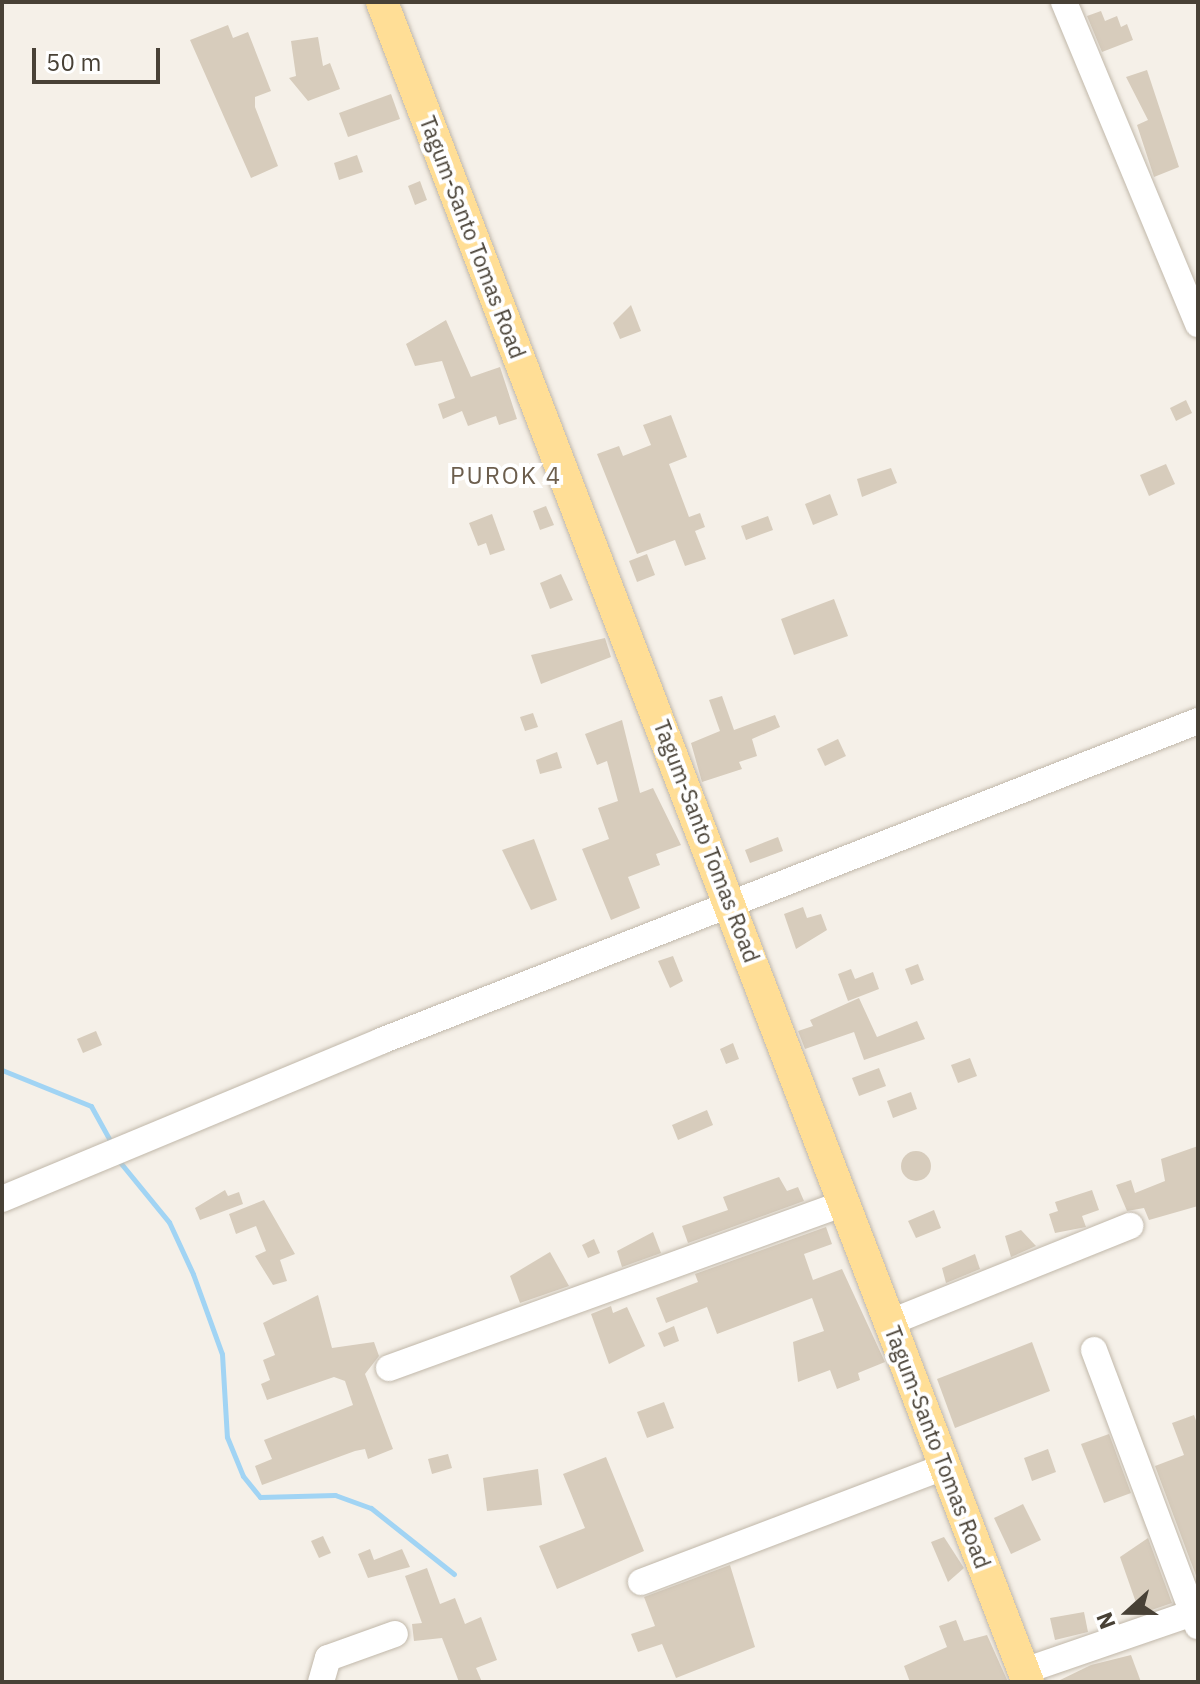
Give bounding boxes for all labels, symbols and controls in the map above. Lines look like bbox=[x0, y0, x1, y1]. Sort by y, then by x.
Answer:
scale bar bbox=[36, 32, 164, 82]
text: 50 m bbox=[46, 46, 101, 78]
street label: Tagum-Santo Tomas Road bbox=[415, 112, 531, 362]
district label: PUROK 4 bbox=[450, 462, 562, 490]
street label: Tagum-Santo Tomas Road bbox=[649, 716, 765, 966]
street label: Tagum-Santo Tomas Road bbox=[880, 1322, 996, 1572]
north arrow bbox=[1088, 1572, 1168, 1652]
text: N bbox=[1089, 1608, 1122, 1633]

